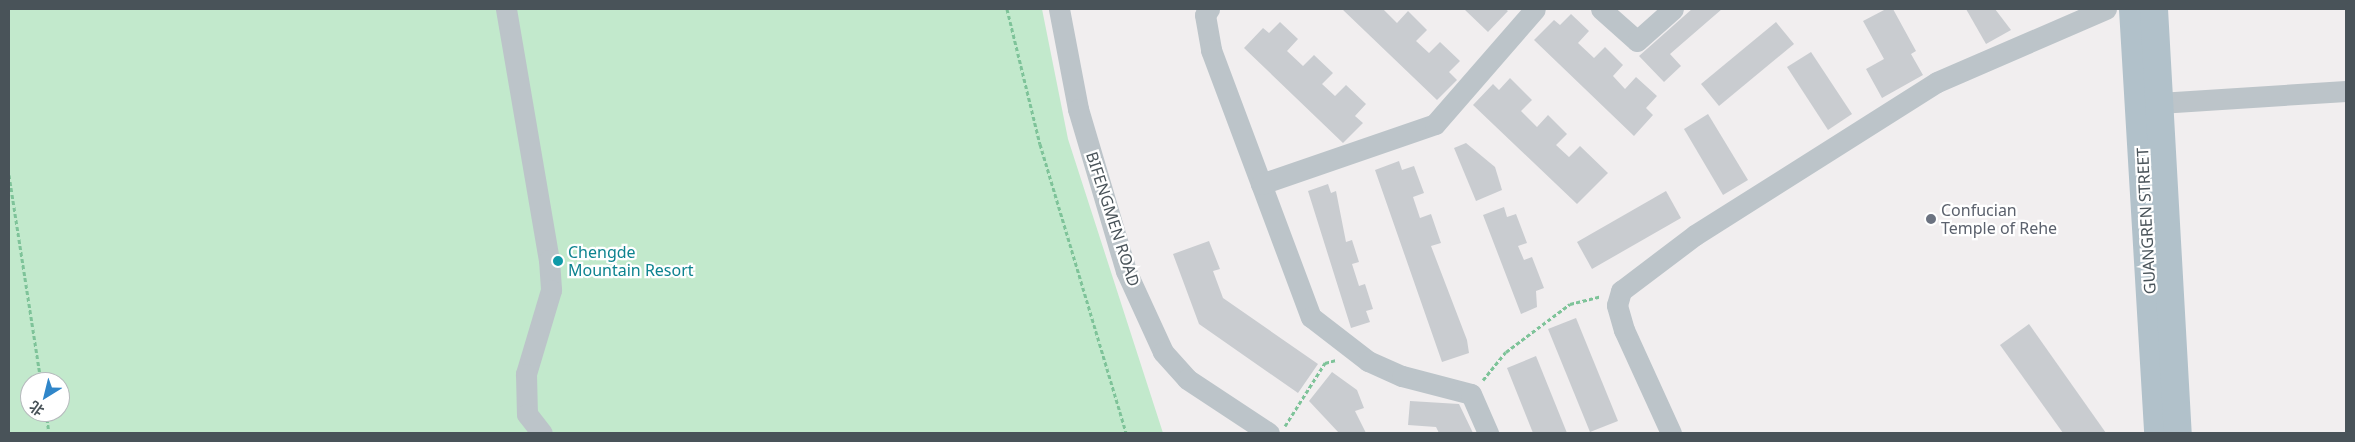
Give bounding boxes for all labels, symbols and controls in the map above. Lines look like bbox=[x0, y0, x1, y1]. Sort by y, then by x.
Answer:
street label: GUANGREN STREET bbox=[2133, 147, 2159, 295]
street label: BIFENGMEN ROAD bbox=[1082, 149, 1144, 289]
place label: Confucian Temple of Rehe bbox=[1941, 200, 2057, 238]
marker: Confucian Temple of Rehe bbox=[1925, 213, 1937, 225]
place label: Chengde Mountain Resort bbox=[568, 242, 694, 280]
marker: Chengde Mountain Resort bbox=[552, 255, 564, 267]
north arrow bbox=[20, 372, 70, 422]
text: 北 bbox=[25, 397, 48, 421]

